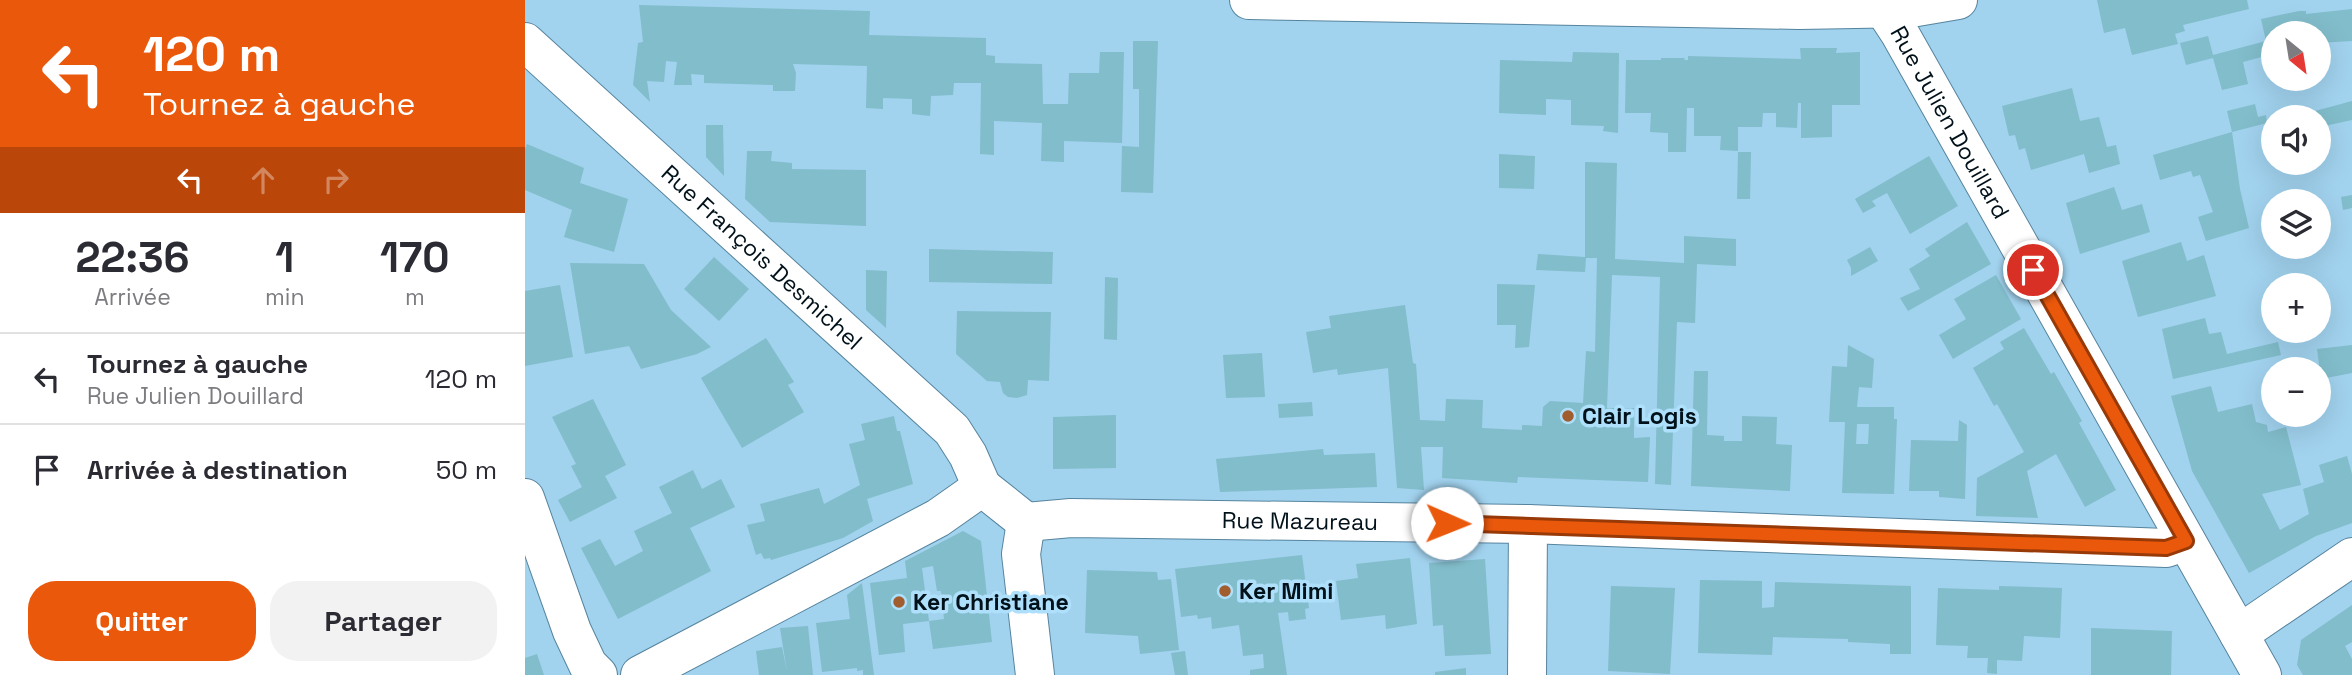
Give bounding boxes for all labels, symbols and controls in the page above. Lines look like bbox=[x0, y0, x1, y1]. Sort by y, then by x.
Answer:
street label: Rue Julien Douillard bbox=[1884, 20, 2016, 224]
north arrow bbox=[2261, 21, 2331, 91]
map controls bbox=[2261, 21, 2331, 427]
text: 120 m bbox=[143, 23, 280, 85]
icon: left bbox=[28, 28, 119, 119]
text: Tournez à gauche bbox=[143, 84, 415, 124]
button: sound bbox=[2261, 105, 2331, 175]
street label: Rue François Desmichel bbox=[655, 158, 869, 356]
icon: left bbox=[171, 161, 209, 199]
icon: ahead bbox=[244, 161, 282, 199]
icon: right bbox=[317, 161, 355, 199]
button: layers bbox=[2261, 189, 2331, 259]
text: 22:36 bbox=[76, 231, 189, 284]
text: 1 bbox=[275, 231, 294, 284]
text: 170 bbox=[380, 231, 449, 284]
pin bbox=[2003, 240, 2063, 300]
icon: arrive bbox=[2014, 251, 2052, 289]
button: + bbox=[2261, 273, 2331, 343]
text: Arrivée bbox=[94, 282, 171, 312]
text: min bbox=[265, 282, 305, 312]
text: m bbox=[405, 282, 425, 312]
text: Tournez à gauche bbox=[87, 347, 308, 381]
button: − bbox=[2261, 357, 2331, 427]
icon: left bbox=[28, 360, 66, 398]
text: 120 m bbox=[425, 362, 497, 396]
text: Rue Julien Douillard bbox=[87, 381, 304, 411]
place label: Clair Logis bbox=[1582, 401, 1697, 431]
marker: Clair Logis bbox=[1560, 408, 1576, 424]
icon: arrive bbox=[28, 451, 66, 489]
text: Arrivée à destination bbox=[87, 453, 348, 487]
text: 50 m bbox=[436, 453, 497, 487]
position arrow bbox=[1410, 486, 1484, 560]
street label: Rue Mazureau bbox=[1222, 505, 1378, 537]
place label: Ker Mimi bbox=[1239, 576, 1333, 606]
button: Quitter bbox=[28, 581, 256, 661]
button: Partager bbox=[270, 581, 497, 661]
marker: Ker Mimi bbox=[1217, 583, 1233, 599]
place label: Ker Christiane bbox=[913, 587, 1069, 617]
marker: Ker Christiane bbox=[891, 594, 907, 610]

